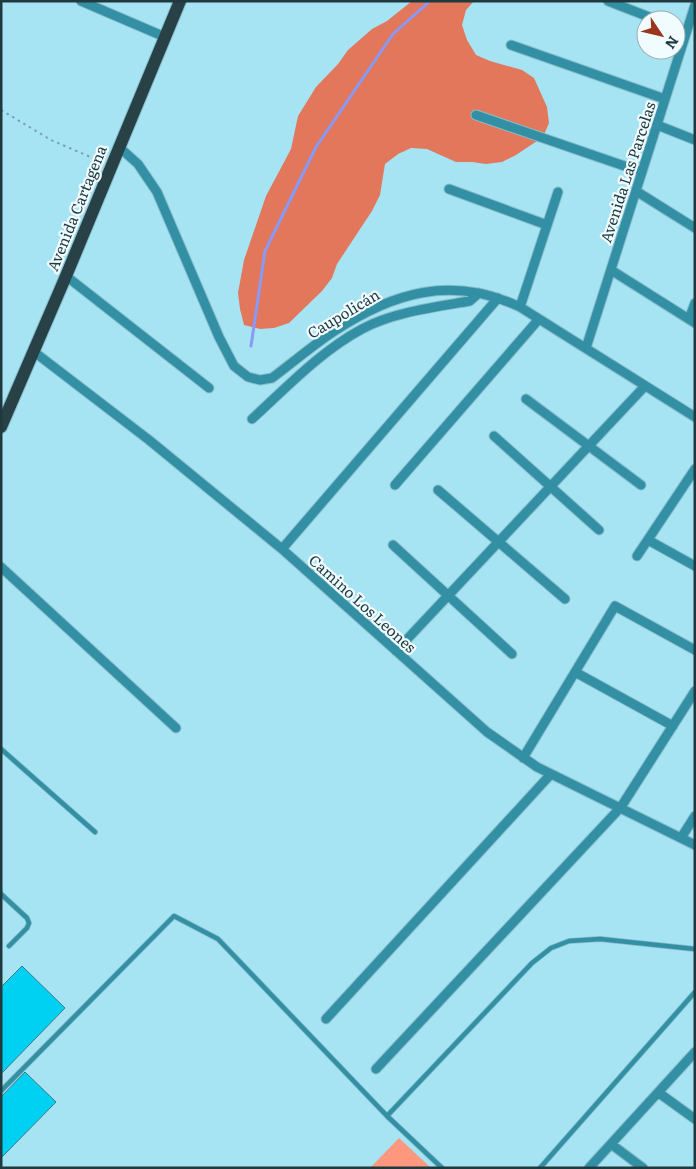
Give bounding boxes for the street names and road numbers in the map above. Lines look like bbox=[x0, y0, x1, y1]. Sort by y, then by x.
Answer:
street label: Avenida Las Parcelas bbox=[593, 98, 661, 245]
street label: Avenida Cartagena bbox=[40, 141, 112, 274]
street label: Caupolicán bbox=[302, 282, 384, 344]
street label: Camino Los Leones bbox=[304, 548, 422, 658]

